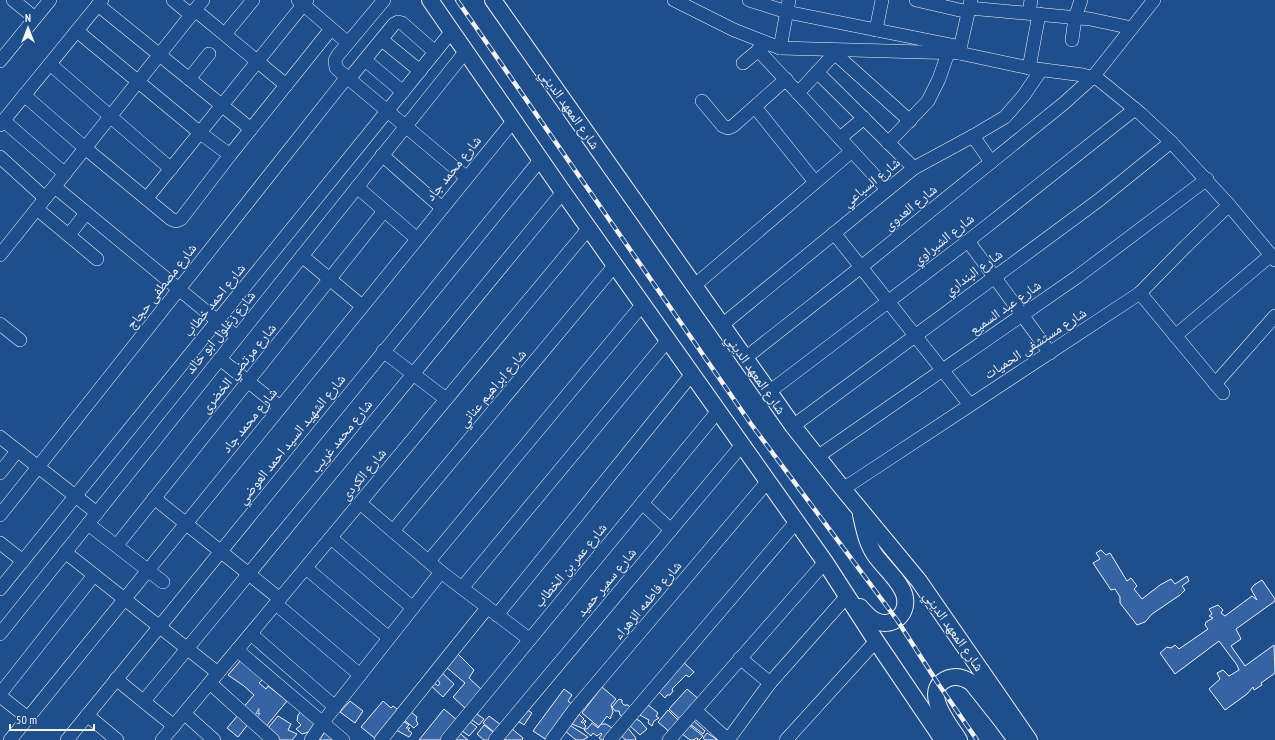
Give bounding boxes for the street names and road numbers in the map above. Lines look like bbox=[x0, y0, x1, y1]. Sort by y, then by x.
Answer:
street label: شارع المعهد الديني bbox=[534, 65, 604, 154]
street label: شارع محمد جاد bbox=[421, 132, 486, 205]
street label: شارع السباعي bbox=[838, 153, 905, 213]
street label: شارع العدوى bbox=[880, 180, 941, 235]
street label: شارع الشبراوي bbox=[909, 209, 979, 271]
street label: شارع مصطفى حجاج bbox=[122, 239, 201, 333]
street label: شارع البنداري bbox=[940, 245, 1007, 301]
street label: شارع احمد خطاب bbox=[179, 260, 250, 341]
street label: شارع عبد السميع bbox=[966, 276, 1045, 339]
street label: شارع زغلول ابو خالد bbox=[181, 287, 260, 378]
street label: شارع مستشفى الحميات bbox=[980, 303, 1090, 384]
street label: شارع مرتضي الخضرى bbox=[196, 319, 282, 418]
street label: شارع المعهد الديني bbox=[720, 330, 790, 419]
street label: شارع ابراهيم عناني bbox=[454, 345, 532, 432]
street label: شارع الشهيد السيد احمد العوضي bbox=[233, 370, 351, 509]
street label: شارع محمد جاد bbox=[217, 384, 282, 457]
street label: شارع محمد غريب bbox=[306, 395, 377, 477]
street label: شارع الكردى bbox=[336, 444, 391, 504]
street label: شارع عمر بن الخطاب bbox=[529, 519, 611, 612]
street label: شارع سمير حميد bbox=[572, 544, 641, 621]
street label: شارع فاطمه الزهراء bbox=[609, 557, 686, 644]
street label: شارع المعهد الديني bbox=[918, 587, 988, 676]

